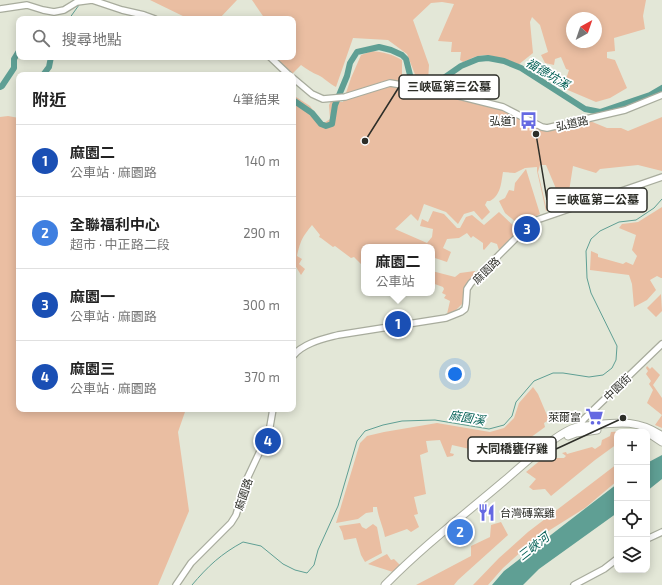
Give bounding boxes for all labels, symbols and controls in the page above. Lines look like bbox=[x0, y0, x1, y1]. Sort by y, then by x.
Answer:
north arrow bbox=[566, 12, 602, 48]
search box bbox=[16, 16, 296, 60]
icon: search bbox=[30, 27, 52, 49]
text: 搜尋地點 bbox=[62, 30, 122, 48]
water label: 福德坑溪 bbox=[524, 55, 574, 92]
callout: 三峽區第三公墓 bbox=[399, 75, 499, 99]
text: 三峽區第三公墓 bbox=[407, 79, 491, 93]
text: 附近 bbox=[32, 89, 66, 109]
text: 4筆結果 bbox=[233, 91, 280, 107]
bus stop icon: 弘道1 bbox=[519, 110, 539, 130]
street label: 弘道路 bbox=[554, 113, 590, 133]
place label: 弘道1 bbox=[490, 114, 516, 127]
text: 麻園二 bbox=[70, 143, 115, 161]
text: 1 bbox=[42, 153, 48, 169]
text: 140 m bbox=[245, 153, 280, 169]
text: 公車站 · 麻園路 bbox=[70, 164, 157, 180]
callout: 三峽區第二公墓 bbox=[547, 188, 647, 212]
text: 三峽區第二公墓 bbox=[555, 192, 639, 206]
pin: 3 bbox=[514, 214, 540, 244]
text: 全聯福利中心 bbox=[70, 215, 160, 233]
text: 2 bbox=[41, 225, 49, 241]
text: 290 m bbox=[243, 225, 280, 241]
text: 超市 · 中正路二段 bbox=[70, 236, 170, 252]
popup bbox=[361, 244, 435, 296]
text: 麻園二 bbox=[375, 252, 421, 270]
street label: 麻園路 bbox=[470, 254, 502, 286]
text: 公車站 bbox=[375, 273, 415, 289]
text: 麻園一 bbox=[70, 287, 115, 305]
text: 3 bbox=[41, 297, 49, 313]
text: 300 m bbox=[243, 297, 280, 313]
text: 公車站 · 麻園路 bbox=[70, 308, 157, 324]
pin: 1 bbox=[385, 309, 411, 339]
text: 麻園三 bbox=[70, 359, 115, 377]
your location bbox=[445, 364, 465, 384]
text: 4 bbox=[41, 369, 49, 385]
text: 370 m bbox=[244, 369, 280, 385]
street label: 中園街 bbox=[601, 371, 633, 403]
text: 公車站 · 麻園路 bbox=[70, 380, 157, 396]
supermarket icon: 萊爾富 bbox=[584, 406, 604, 426]
water label: 麻園溪 bbox=[448, 407, 488, 427]
place label: 萊爾富 bbox=[548, 410, 581, 423]
pin: 4 bbox=[255, 426, 281, 456]
map controls bbox=[614, 429, 650, 573]
button: + bbox=[614, 429, 650, 465]
callout: 大同橋甕仔雞 bbox=[468, 437, 556, 461]
text: 大同橋甕仔雞 bbox=[476, 441, 548, 455]
button: − bbox=[614, 465, 650, 501]
street label: 麻園路 bbox=[231, 476, 255, 512]
button: locate bbox=[614, 501, 650, 537]
restaurant icon: 台灣磚窯雞 bbox=[477, 502, 497, 522]
place label: 台灣磚窯雞 bbox=[500, 506, 555, 519]
pin: 2 bbox=[447, 517, 473, 547]
water label: 三峽河 bbox=[515, 528, 553, 563]
button: layers bbox=[614, 537, 650, 573]

